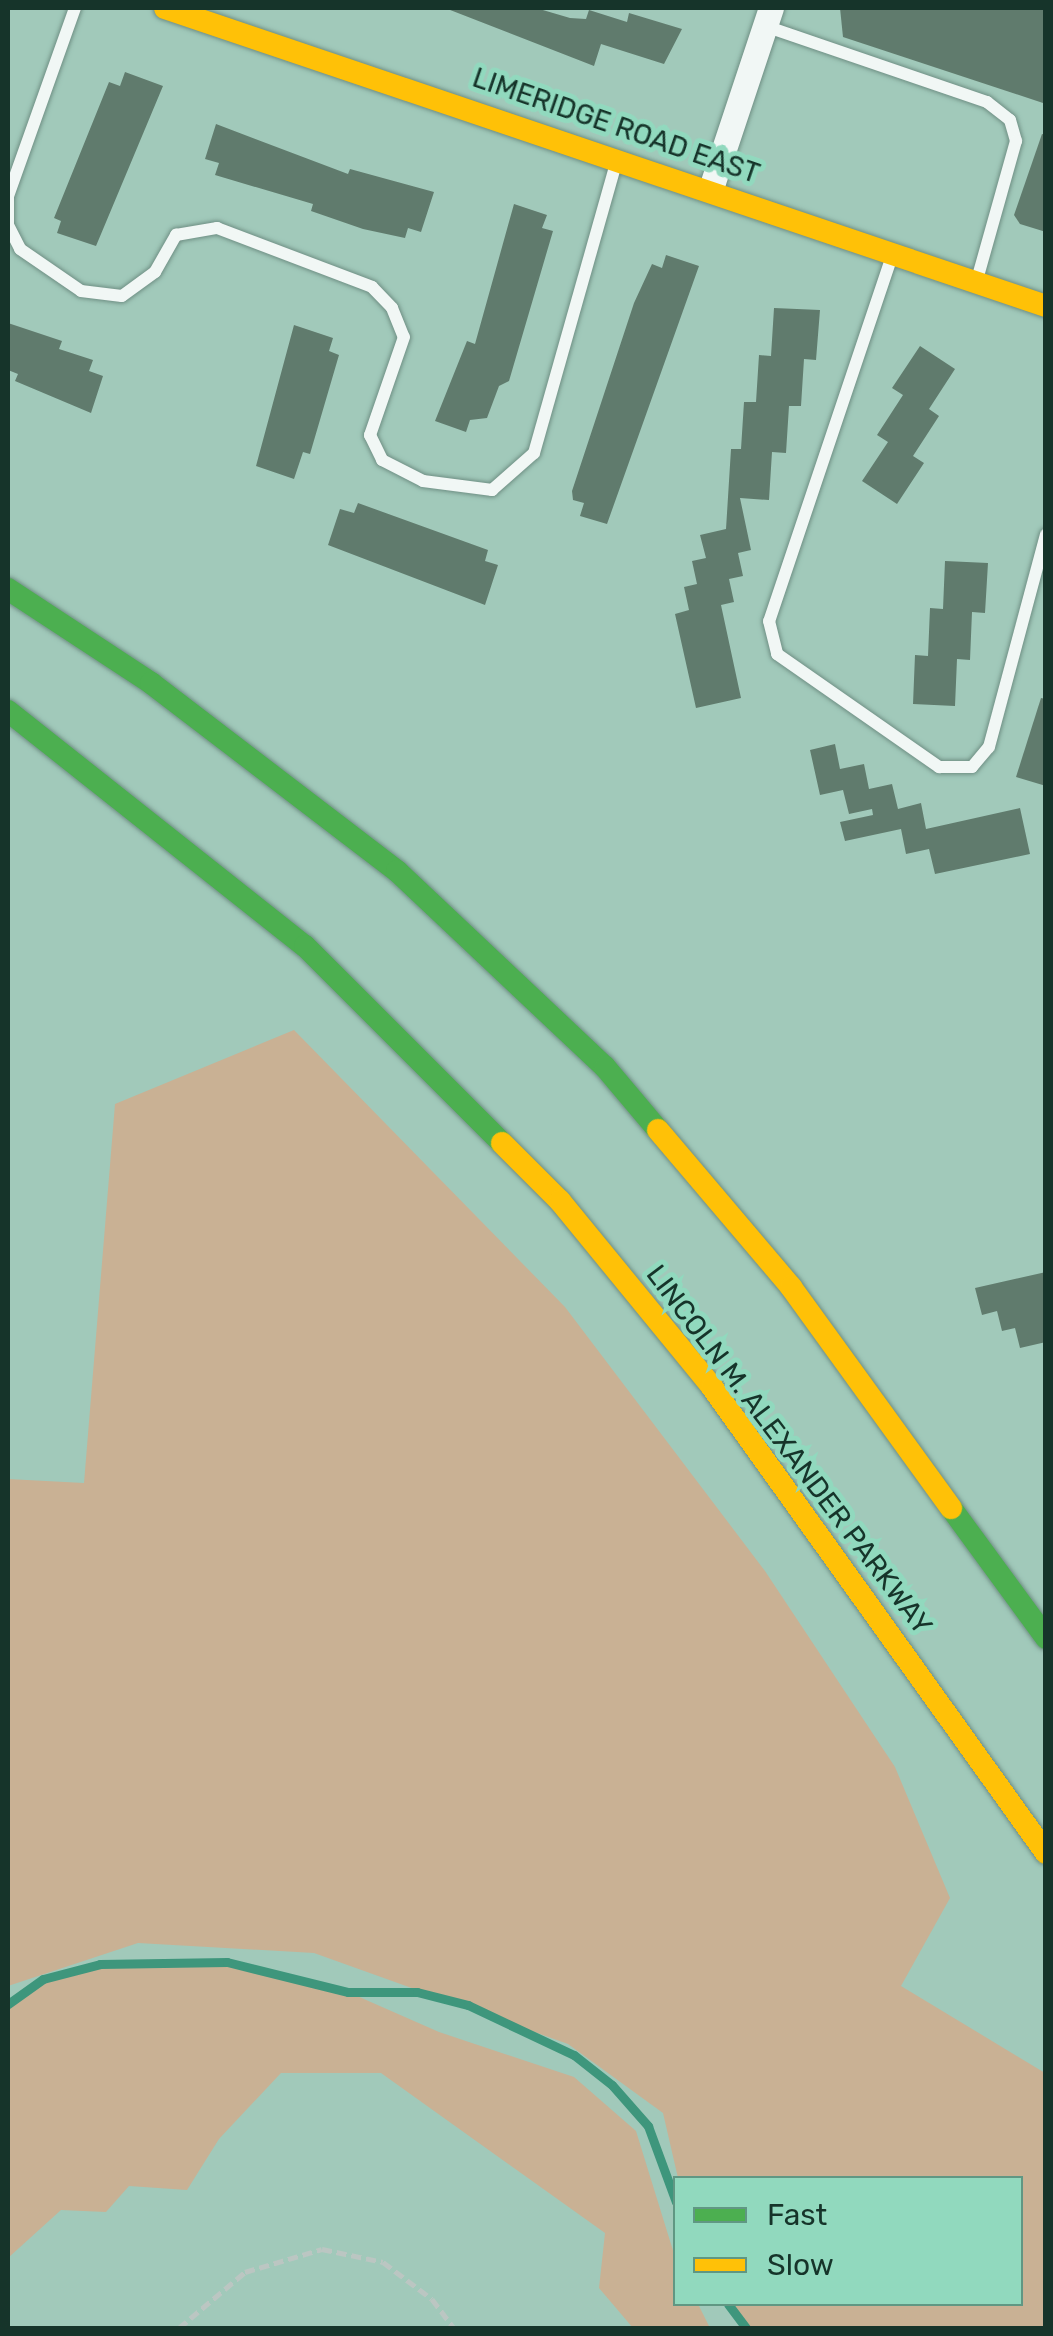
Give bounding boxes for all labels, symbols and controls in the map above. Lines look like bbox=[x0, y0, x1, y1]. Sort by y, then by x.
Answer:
street label: LIMERIDGE ROAD EAST bbox=[468, 61, 764, 191]
street label: LINCOLN M. ALEXANDER PARKWAY bbox=[639, 1258, 939, 1642]
legend bbox=[673, 2176, 1023, 2306]
text: Fast bbox=[767, 2197, 827, 2233]
text: Slow bbox=[767, 2247, 834, 2283]

